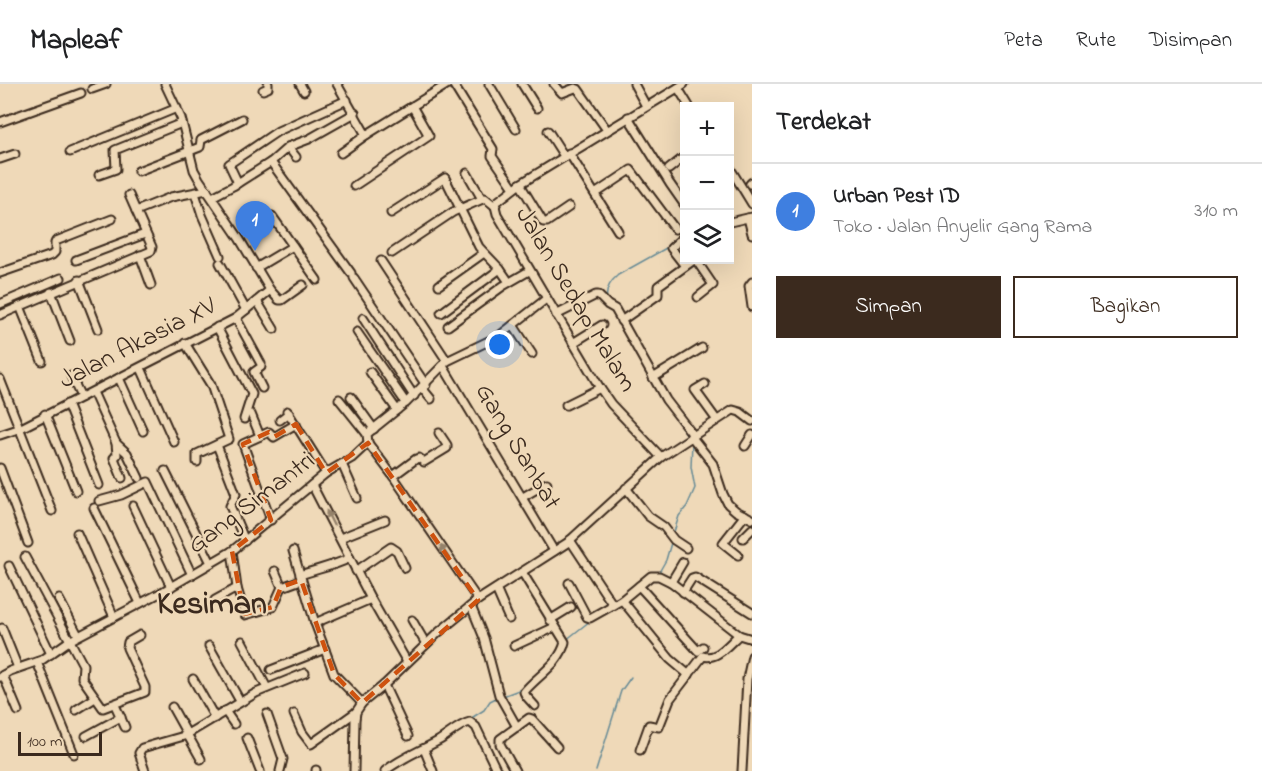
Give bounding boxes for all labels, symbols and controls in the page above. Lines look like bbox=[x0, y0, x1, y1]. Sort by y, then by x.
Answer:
text: Mapleaf bbox=[30, 21, 122, 62]
text: Peta bbox=[1004, 26, 1043, 56]
text: Rute bbox=[1076, 26, 1116, 56]
text: Disimpan bbox=[1149, 26, 1232, 56]
map controls bbox=[680, 102, 734, 264]
button: + bbox=[680, 102, 734, 156]
text: Terdekat bbox=[776, 104, 871, 142]
button: − bbox=[680, 156, 734, 210]
text: Urban Pest ID bbox=[833, 181, 960, 213]
text: 1 bbox=[792, 197, 799, 226]
text: 310 m bbox=[1194, 197, 1238, 226]
street label: Jalan Sedap Malam bbox=[505, 200, 645, 400]
pin: 1 bbox=[236, 202, 274, 251]
button: layers bbox=[680, 210, 734, 264]
text: Toko · Jalan Anyelir Gang Rama bbox=[833, 213, 1092, 242]
button: Simpan bbox=[776, 276, 1001, 338]
button: Bagikan bbox=[1013, 276, 1238, 338]
street label: Jalan Akasia XV bbox=[53, 288, 224, 400]
your location bbox=[485, 330, 514, 359]
street label: Gang Sanbat bbox=[464, 377, 570, 518]
street label: Gang Simantri bbox=[180, 443, 324, 565]
one-way arrow bbox=[325, 509, 335, 527]
one-way arrow bbox=[439, 545, 451, 561]
district label: Kesiman bbox=[157, 582, 267, 629]
scale bar bbox=[18, 729, 102, 756]
text: 100 m bbox=[27, 730, 62, 754]

